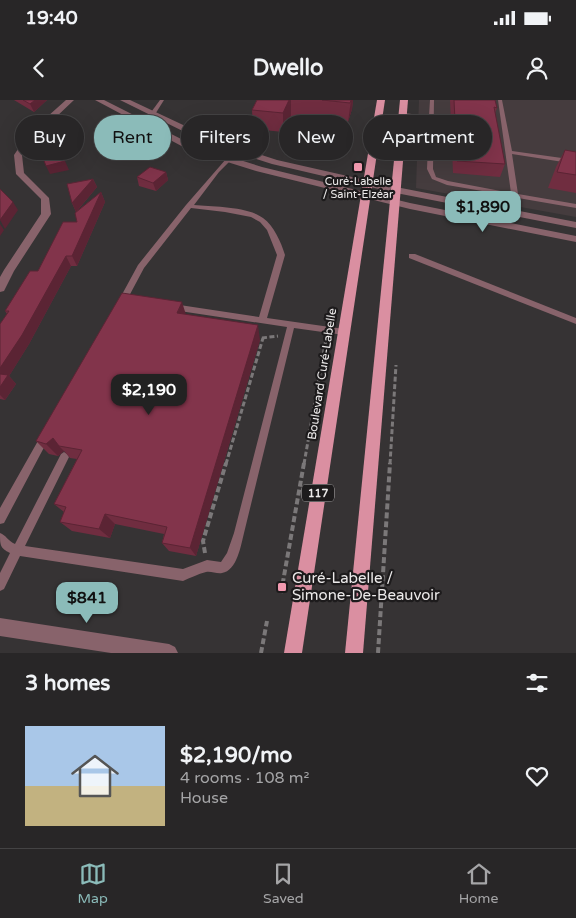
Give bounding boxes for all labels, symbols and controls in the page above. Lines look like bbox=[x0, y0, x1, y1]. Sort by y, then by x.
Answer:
text: 19:40 bbox=[25, 7, 78, 29]
icon: back bbox=[25, 54, 53, 82]
icon: person bbox=[523, 54, 551, 82]
text: Dwello bbox=[253, 55, 323, 81]
chip: Buy bbox=[15, 115, 84, 160]
chip: Rent bbox=[94, 115, 171, 160]
chip: Filters bbox=[181, 115, 269, 160]
chip: New bbox=[279, 115, 353, 160]
chip: Apartment bbox=[363, 115, 492, 160]
marker: Curé-Labelle / Saint-Elzéar bbox=[352, 161, 364, 173]
place label: Curé-Labelle / Saint-Elzéar bbox=[323, 175, 394, 201]
pin: $1,890 bbox=[442, 190, 524, 233]
text: $1,890 bbox=[456, 197, 510, 217]
street label: Boulevard Curé-Labelle bbox=[305, 307, 339, 441]
pin: $2,190 bbox=[108, 374, 190, 416]
text: $2,190 bbox=[122, 380, 176, 400]
road number: 117 bbox=[302, 484, 334, 502]
place label: Curé-Labelle / Simone-De-Beauvoir bbox=[292, 569, 440, 604]
marker: Curé-Labelle / Simone-De-Beauvoir bbox=[276, 581, 288, 593]
pin: $841 bbox=[57, 582, 117, 624]
text: $841 bbox=[67, 588, 107, 608]
icon: filters bbox=[523, 669, 551, 697]
text: 3 homes bbox=[25, 671, 110, 696]
text: $2,190/mo bbox=[180, 743, 292, 768]
icon: home bbox=[65, 746, 125, 806]
icon: heart bbox=[523, 762, 551, 790]
text: 4 rooms · 108 m² bbox=[180, 768, 309, 788]
text: House bbox=[180, 788, 228, 808]
tab: Map bbox=[78, 860, 108, 907]
tab: Saved bbox=[263, 860, 303, 907]
tab: Home bbox=[459, 860, 498, 907]

